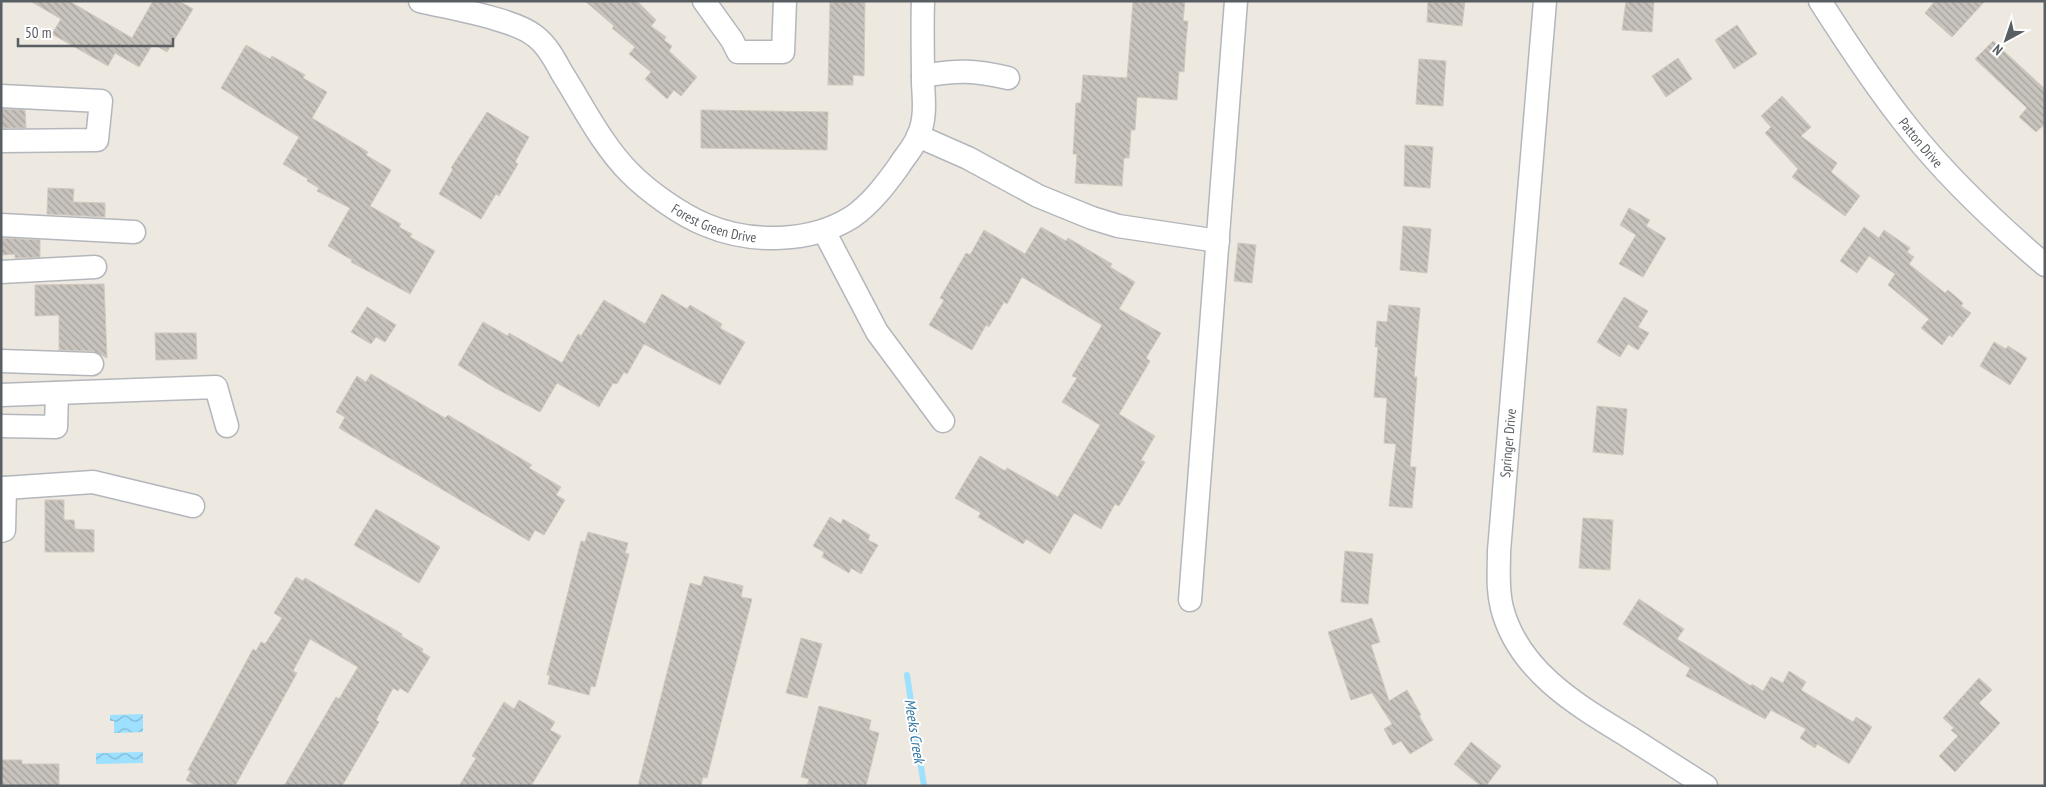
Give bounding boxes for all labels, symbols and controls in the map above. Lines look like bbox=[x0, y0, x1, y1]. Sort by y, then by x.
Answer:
scale bar bbox=[18, 15, 172, 47]
north arrow bbox=[1981, 15, 2031, 65]
text: 50 m bbox=[25, 23, 51, 42]
text: N bbox=[1989, 41, 2006, 59]
street label: Patton Drive bbox=[1895, 114, 1947, 172]
street label: Forest Green Drive bbox=[668, 200, 758, 246]
street label: Springer Drive bbox=[1496, 408, 1520, 478]
water label: Meeks Creek bbox=[901, 698, 930, 767]

